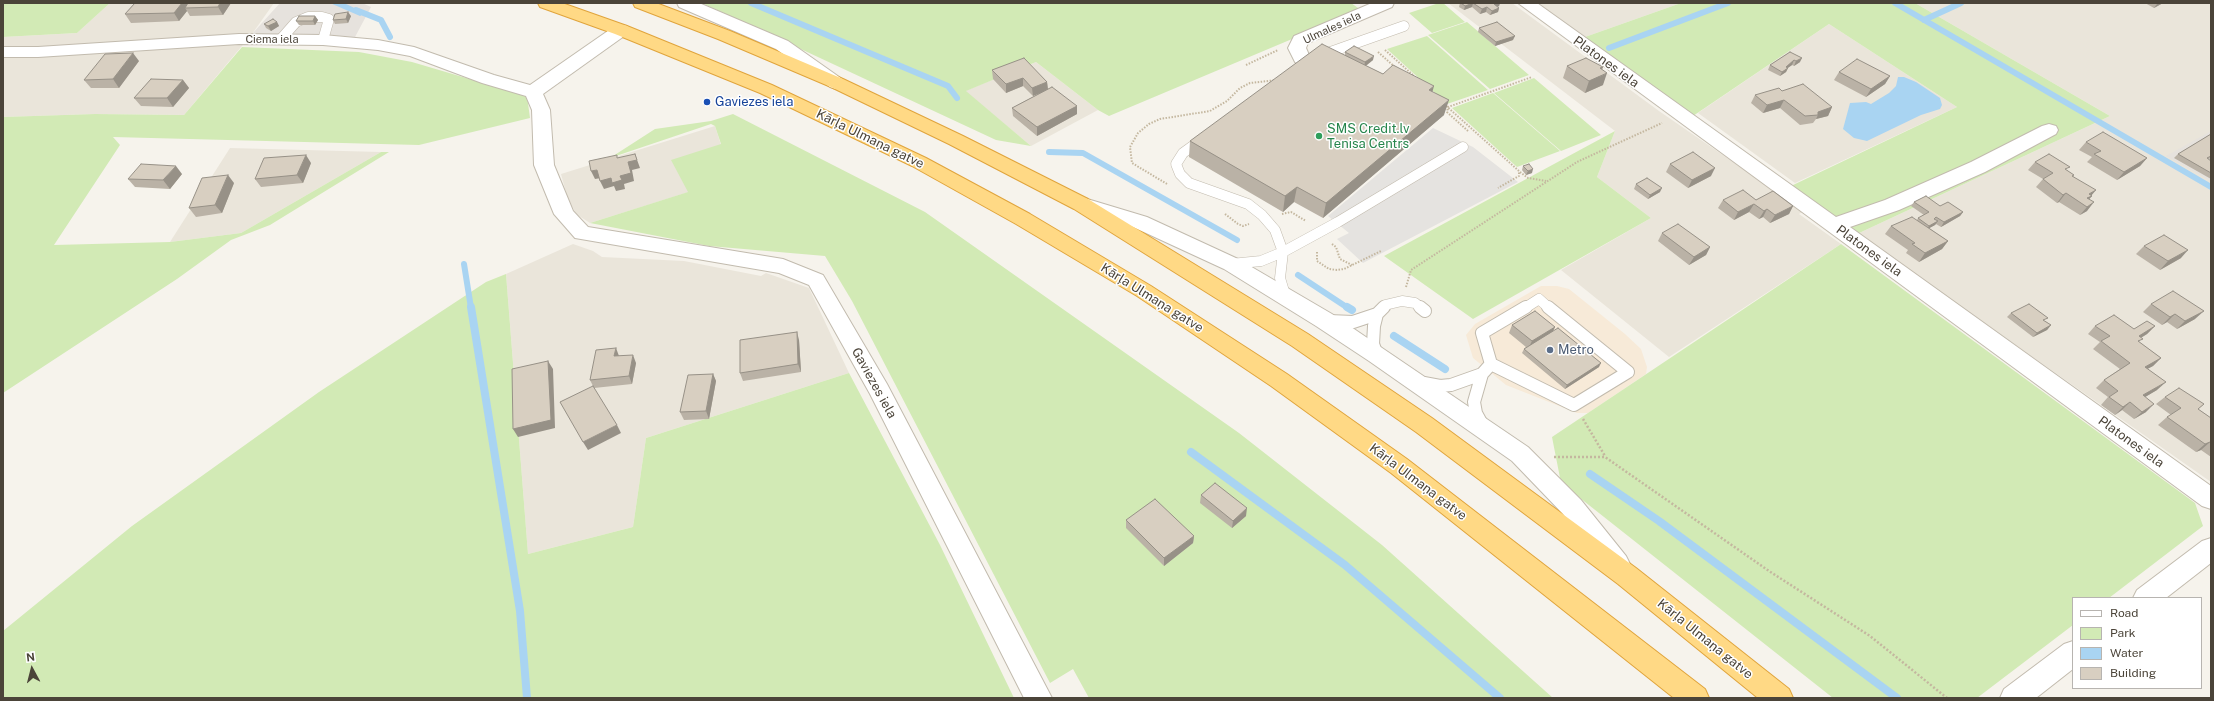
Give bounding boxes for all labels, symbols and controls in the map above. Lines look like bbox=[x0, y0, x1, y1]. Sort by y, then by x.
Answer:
street label: Ulmales iela bbox=[1301, 9, 1363, 47]
street label: Ciema iela bbox=[245, 33, 299, 47]
street label: Platones iela bbox=[1570, 33, 1642, 91]
place label: Gaviezes iela bbox=[715, 94, 793, 110]
marker: Gaviezes iela bbox=[702, 97, 712, 107]
street label: Kārļa Ulmaņa gatve bbox=[813, 106, 927, 172]
place label: SMS Credit.lv Tenisa Centrs bbox=[1327, 121, 1410, 152]
marker: SMS Credit.lv Tenisa Centrs bbox=[1314, 131, 1324, 141]
street label: Platones iela bbox=[1833, 222, 1905, 280]
street label: Kārļa Ulmaņa gatve bbox=[1098, 260, 1206, 336]
place label: Metro bbox=[1558, 342, 1594, 358]
street label: Gaviezes iela bbox=[848, 345, 900, 421]
marker: Metro bbox=[1545, 345, 1555, 355]
street label: Platones iela bbox=[2095, 413, 2167, 471]
street label: Kārļa Ulmaņa gatve bbox=[1366, 440, 1470, 524]
street label: Kārļa Ulmaņa gatve bbox=[1654, 596, 1756, 682]
legend bbox=[2072, 597, 2202, 689]
text: Road bbox=[2110, 606, 2138, 620]
text: Park bbox=[2110, 626, 2136, 640]
text: Water bbox=[2110, 646, 2143, 660]
north arrow bbox=[12, 649, 52, 689]
text: N bbox=[26, 651, 36, 664]
text: Building bbox=[2110, 666, 2156, 680]

